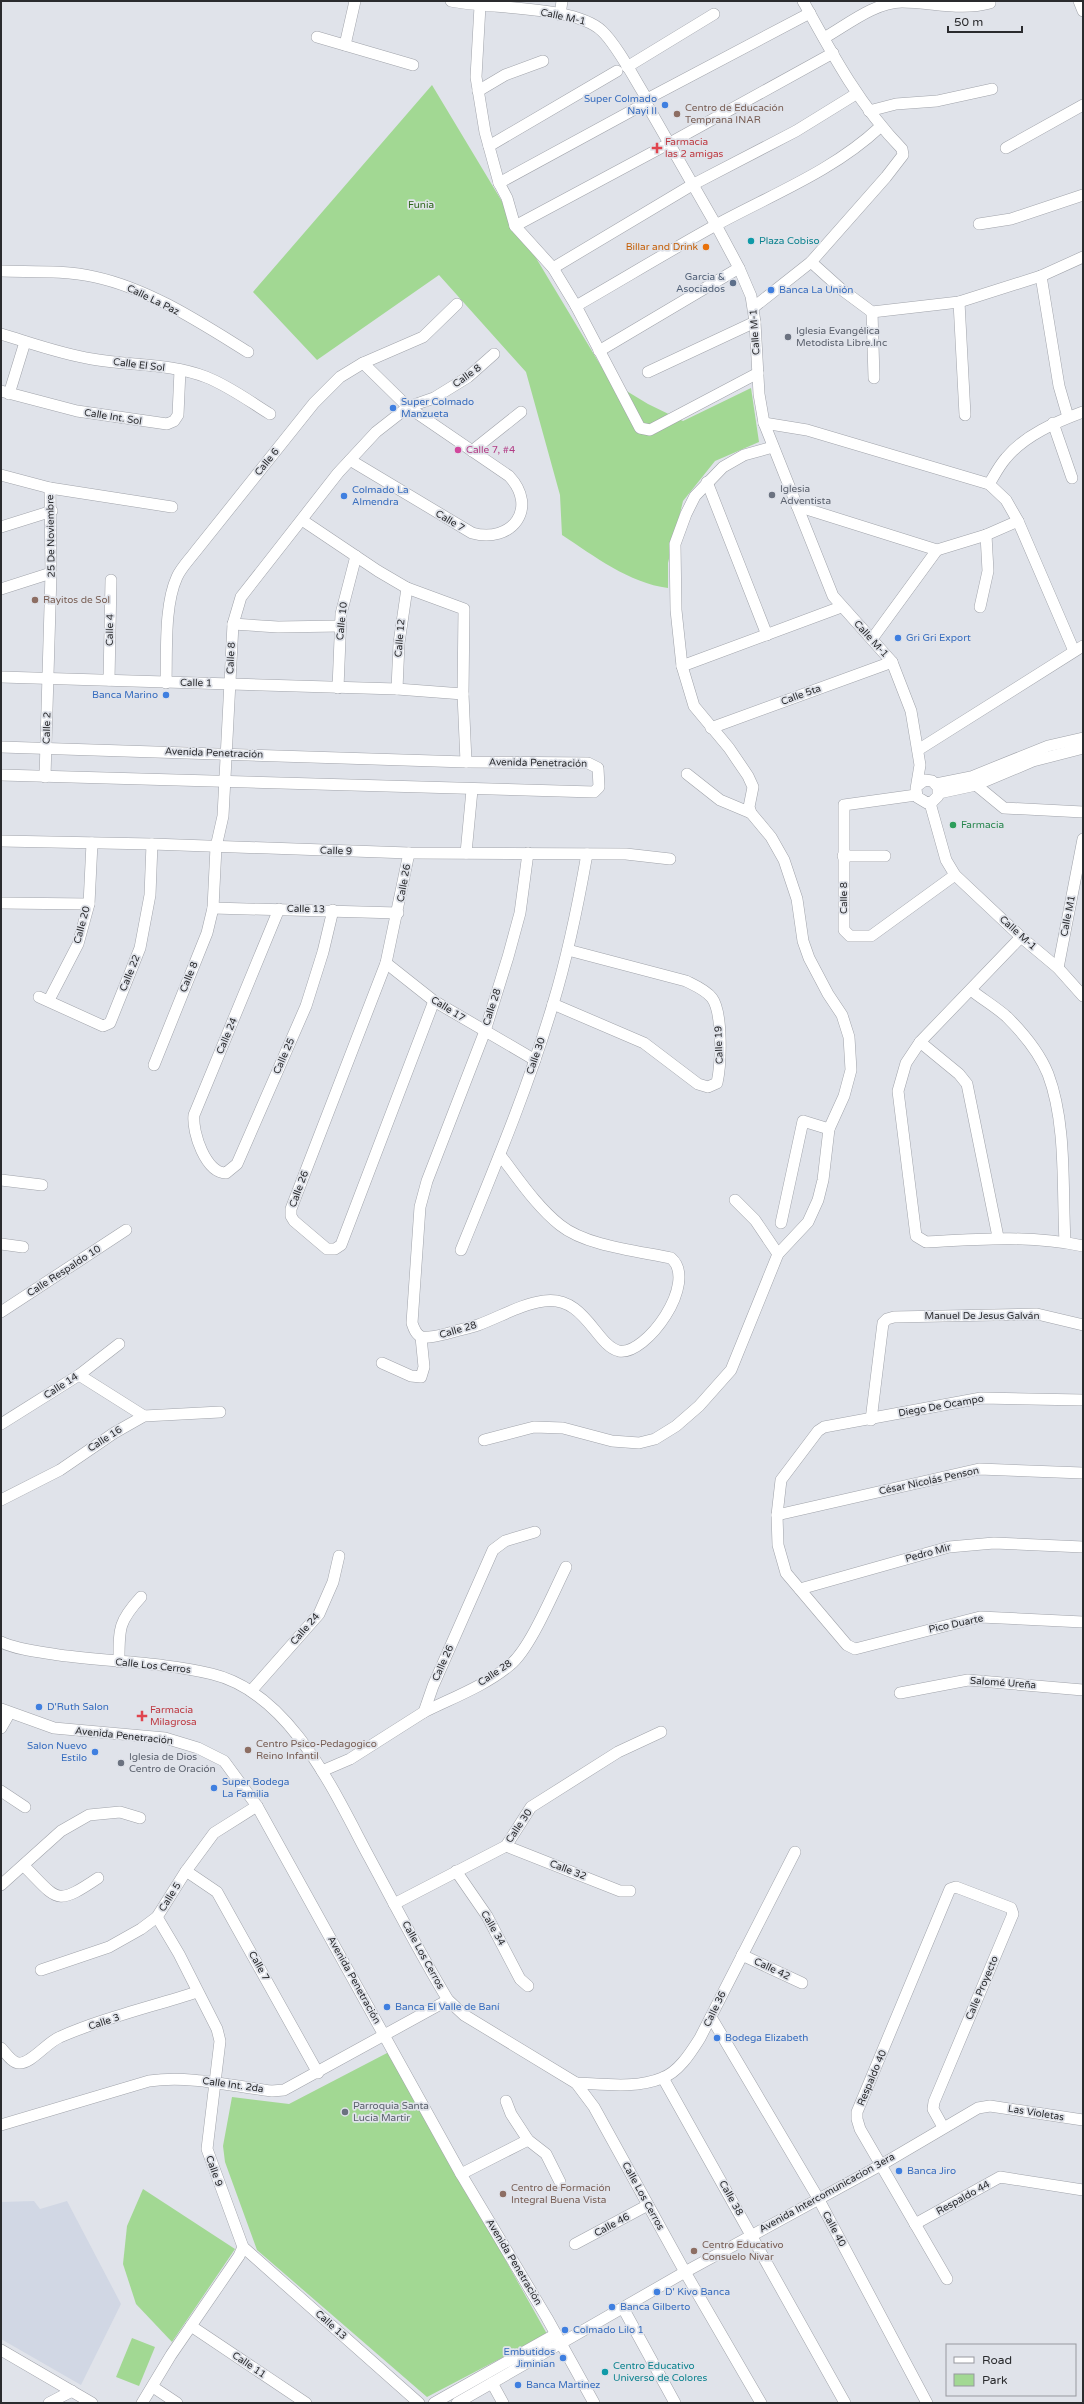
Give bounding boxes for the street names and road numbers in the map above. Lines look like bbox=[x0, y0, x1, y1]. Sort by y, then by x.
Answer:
street label: Calle M-1 bbox=[539, 6, 587, 28]
street label: Calle La Paz bbox=[125, 282, 181, 318]
street label: Calle M-1 bbox=[747, 309, 763, 355]
street label: Calle El Sol bbox=[112, 356, 166, 374]
street label: Calle 8 bbox=[450, 362, 484, 390]
street label: Calle Int. Sol bbox=[83, 407, 143, 427]
street label: Calle 6 bbox=[252, 446, 282, 478]
street label: 25 De Noviembre bbox=[44, 494, 58, 578]
street label: Calle 7 bbox=[433, 508, 467, 534]
street label: Calle 10 bbox=[334, 601, 350, 641]
street label: Calle 4 bbox=[104, 614, 116, 646]
street label: Calle 12 bbox=[392, 618, 408, 658]
street label: Calle M-1 bbox=[851, 618, 891, 660]
street label: Calle 8 bbox=[224, 642, 238, 674]
street label: Calle 1 bbox=[180, 677, 212, 689]
street label: Calle 5ta bbox=[779, 682, 823, 708]
street label: Calle 2 bbox=[40, 712, 54, 744]
street label: Avenida Penetración bbox=[165, 745, 263, 761]
street label: Avenida Penetración bbox=[489, 756, 587, 770]
street label: Calle 9 bbox=[320, 844, 352, 858]
street label: Calle 26 bbox=[395, 863, 413, 903]
street label: Calle 8 bbox=[838, 882, 850, 914]
street label: Calle M1 bbox=[1058, 894, 1078, 938]
street label: Calle 13 bbox=[287, 903, 325, 915]
street label: Calle 20 bbox=[71, 905, 93, 945]
street label: Calle M-1 bbox=[997, 913, 1039, 953]
street label: Calle 22 bbox=[117, 953, 143, 993]
street label: Calle 8 bbox=[177, 960, 201, 994]
street label: Calle 28 bbox=[480, 987, 504, 1027]
street label: Calle 17 bbox=[429, 994, 467, 1024]
street label: Calle 24 bbox=[214, 1016, 240, 1056]
street label: Calle 19 bbox=[712, 1026, 726, 1064]
street label: Calle 25 bbox=[271, 1036, 297, 1076]
street label: Calle 30 bbox=[524, 1036, 548, 1076]
street label: Calle 26 bbox=[287, 1169, 311, 1209]
street label: Calle Respaldo 10 bbox=[25, 1243, 103, 1299]
street label: Manuel De Jesus Galván bbox=[925, 1310, 1040, 1322]
street label: Calle 28 bbox=[438, 1319, 478, 1341]
street label: Calle 14 bbox=[42, 1371, 80, 1401]
street label: Diego De Ocampo bbox=[897, 1393, 985, 1419]
street label: Calle 16 bbox=[86, 1424, 124, 1454]
street label: César Nicolás Penson bbox=[878, 1465, 980, 1497]
street label: Pedro Mir bbox=[904, 1541, 952, 1565]
street label: Calle 24 bbox=[288, 1611, 322, 1647]
street label: Pico Duarte bbox=[928, 1612, 985, 1636]
street label: Calle 26 bbox=[430, 1643, 456, 1683]
street label: Calle Los Cerros bbox=[115, 1656, 192, 1676]
street label: Calle 28 bbox=[476, 1657, 514, 1689]
street label: Salomé Ureña bbox=[970, 1675, 1036, 1691]
street label: Avenida Penetración bbox=[74, 1725, 174, 1747]
street label: Calle 30 bbox=[503, 1807, 535, 1845]
street label: Calle 32 bbox=[548, 1858, 588, 1882]
street label: Calle 5 bbox=[156, 1880, 184, 1914]
street label: Calle 34 bbox=[478, 1908, 508, 1948]
street label: Calle Los Cerros bbox=[399, 1919, 447, 1991]
street label: Avenida Penetración bbox=[325, 1934, 383, 2026]
street label: Calle 7 bbox=[246, 1949, 272, 1983]
street label: Calle Proyecto bbox=[963, 1954, 1001, 2022]
street label: Calle 42 bbox=[752, 1955, 792, 1983]
street label: Calle 36 bbox=[701, 1989, 729, 2029]
street label: Calle 3 bbox=[87, 2011, 121, 2033]
street label: Respaldo 40 bbox=[855, 2048, 889, 2108]
street label: Calle Int. 2da bbox=[202, 2075, 264, 2095]
street label: Las Violetas bbox=[1007, 2103, 1065, 2123]
street label: Avenida Intercomunicacion 3era bbox=[757, 2151, 897, 2235]
street label: Calle 9 bbox=[203, 2154, 225, 2188]
street label: Calle Los Cerros bbox=[619, 2160, 667, 2232]
street label: Calle 38 bbox=[716, 2178, 746, 2218]
street label: Respaldo 44 bbox=[934, 2178, 992, 2218]
street label: Calle 40 bbox=[820, 2209, 848, 2249]
street label: Calle 46 bbox=[592, 2211, 632, 2239]
street label: Avenida Penetración bbox=[484, 2217, 544, 2307]
street label: Calle 13 bbox=[313, 2308, 349, 2342]
street label: Calle 11 bbox=[230, 2349, 268, 2381]

